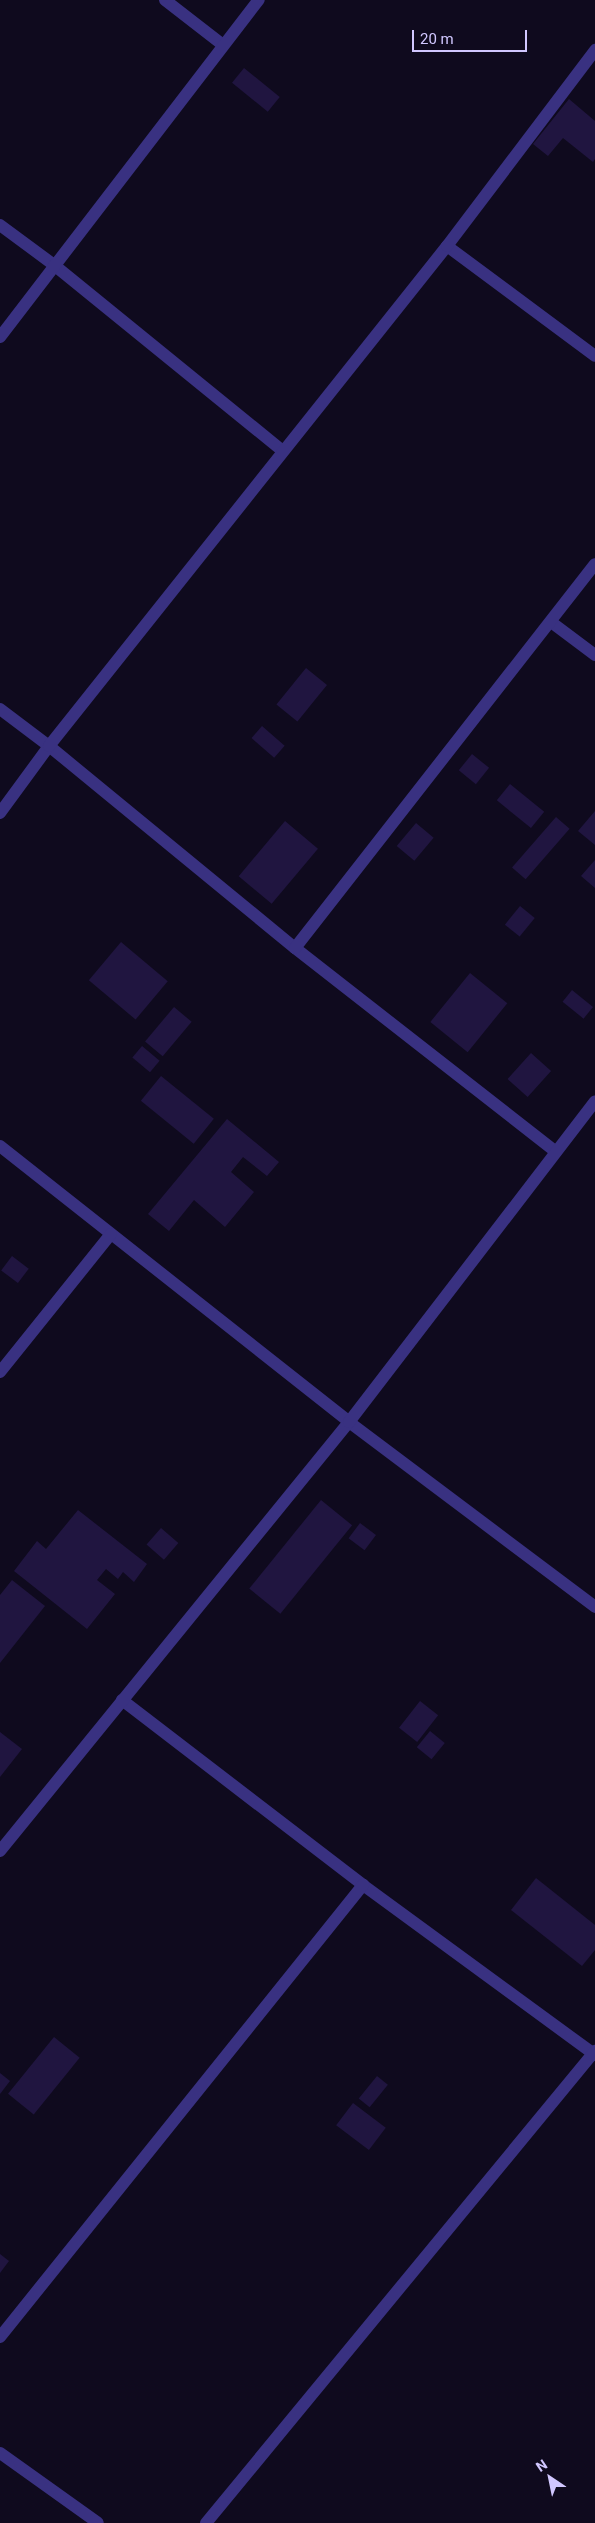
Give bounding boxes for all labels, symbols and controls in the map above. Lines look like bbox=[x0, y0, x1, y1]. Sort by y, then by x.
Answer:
scale bar bbox=[415, 20, 530, 52]
text: 20 m bbox=[420, 30, 454, 48]
north arrow bbox=[525, 2453, 575, 2503]
text: N bbox=[533, 2456, 550, 2475]

